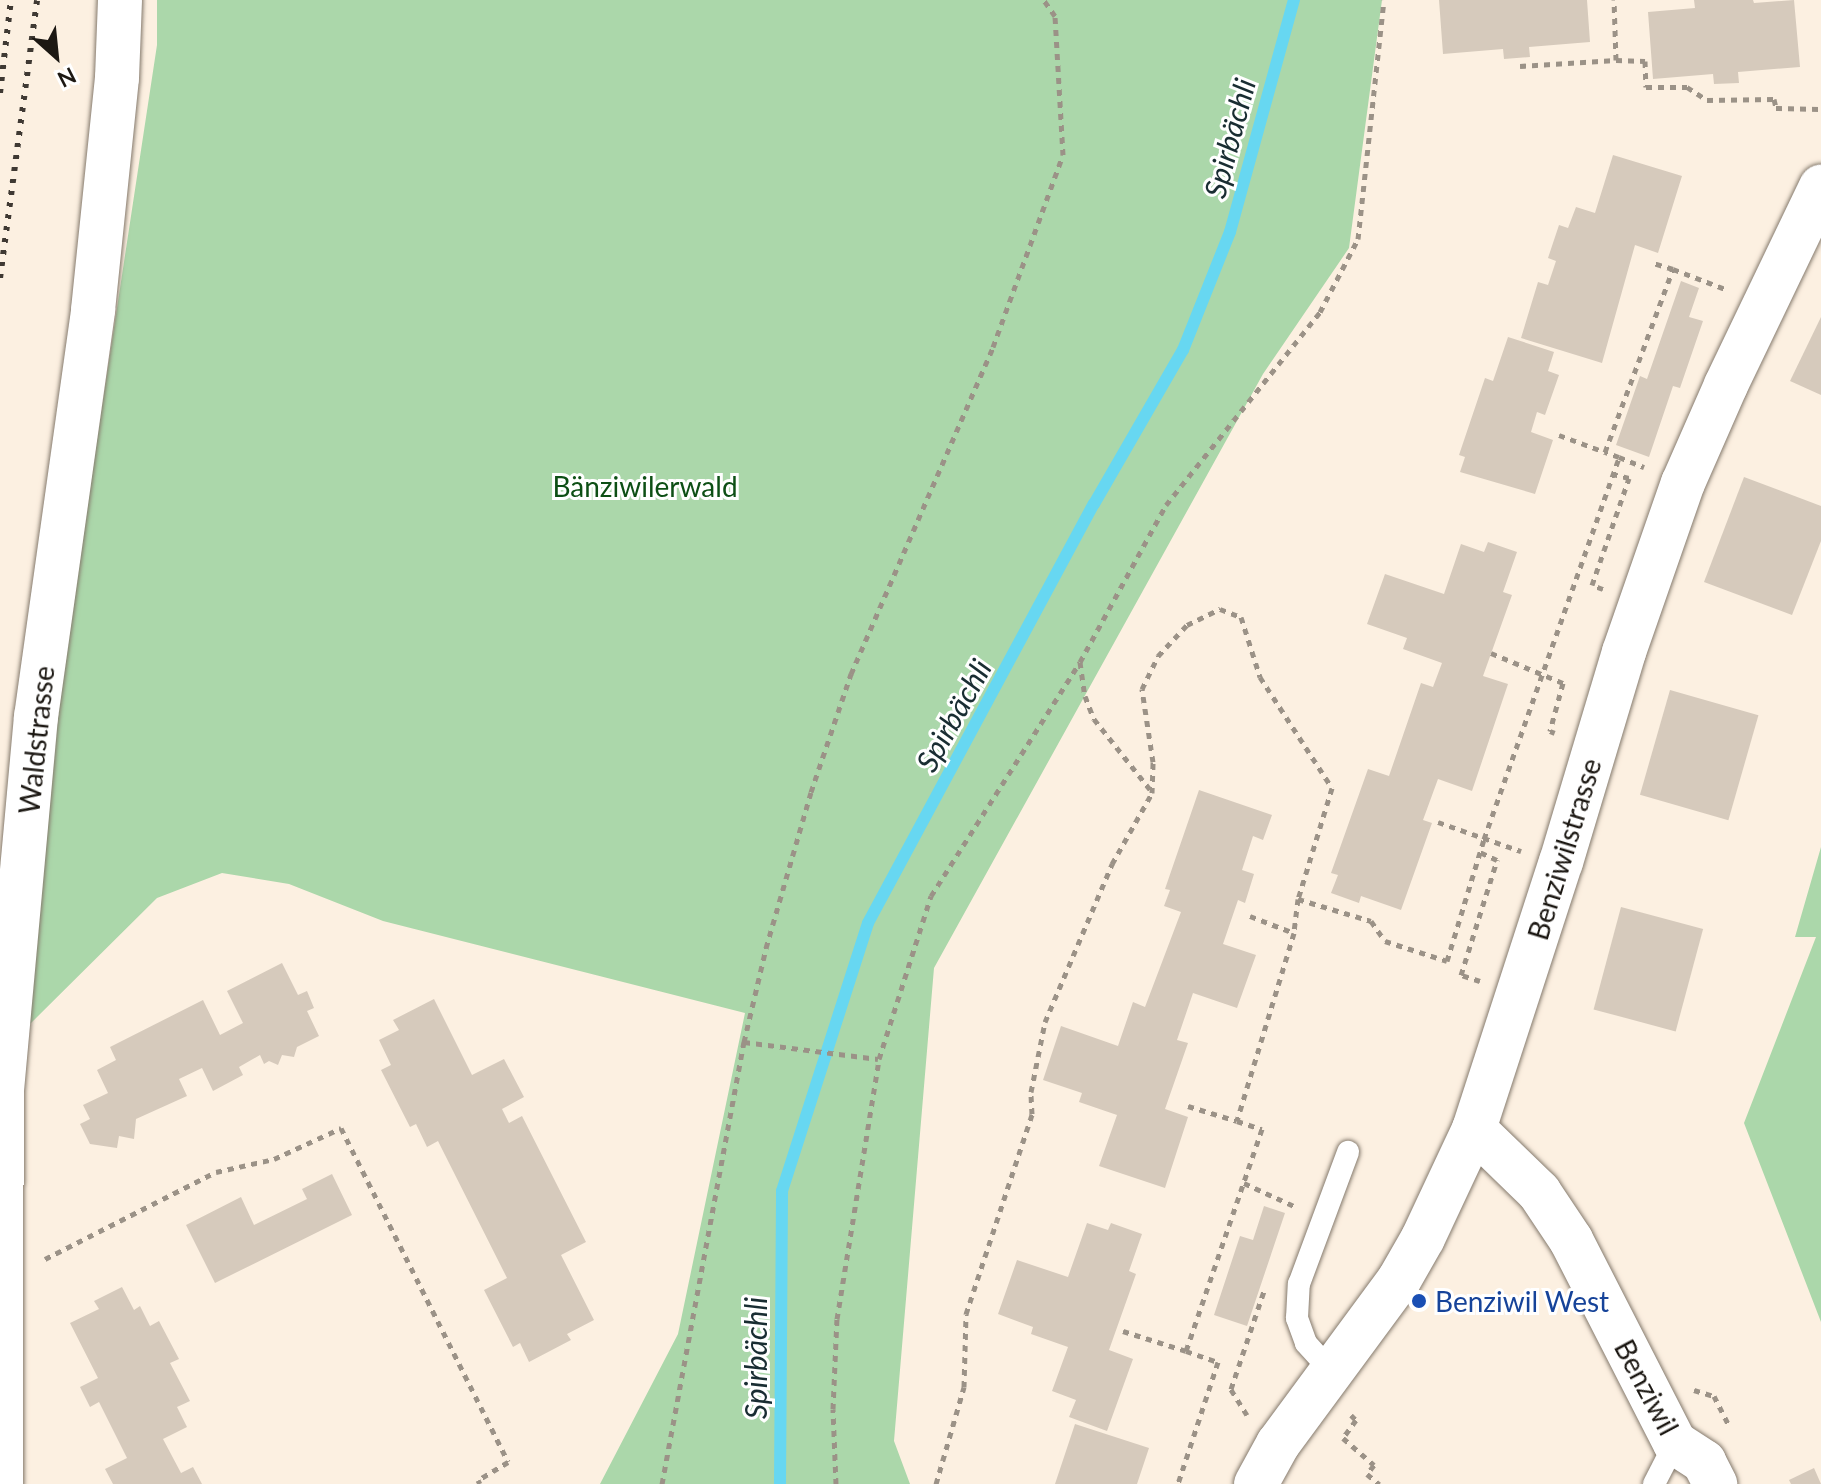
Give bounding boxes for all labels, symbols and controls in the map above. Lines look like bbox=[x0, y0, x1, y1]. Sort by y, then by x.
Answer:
north arrow bbox=[16, 16, 96, 96]
text: N bbox=[53, 62, 81, 94]
water label: Spirbächli bbox=[1196, 74, 1262, 202]
park label: Bänziwilerwald bbox=[552, 469, 738, 503]
water label: Spirbächli bbox=[908, 653, 998, 777]
street label: Waldstrasse bbox=[12, 664, 60, 816]
street label: Benziwilstrasse bbox=[1520, 754, 1608, 944]
place label: Benziwil West bbox=[1435, 1284, 1610, 1318]
marker: Benziwil West bbox=[1410, 1292, 1428, 1310]
water label: Spirbächli bbox=[737, 1297, 773, 1419]
street label: Benziwil bbox=[1608, 1334, 1686, 1440]

